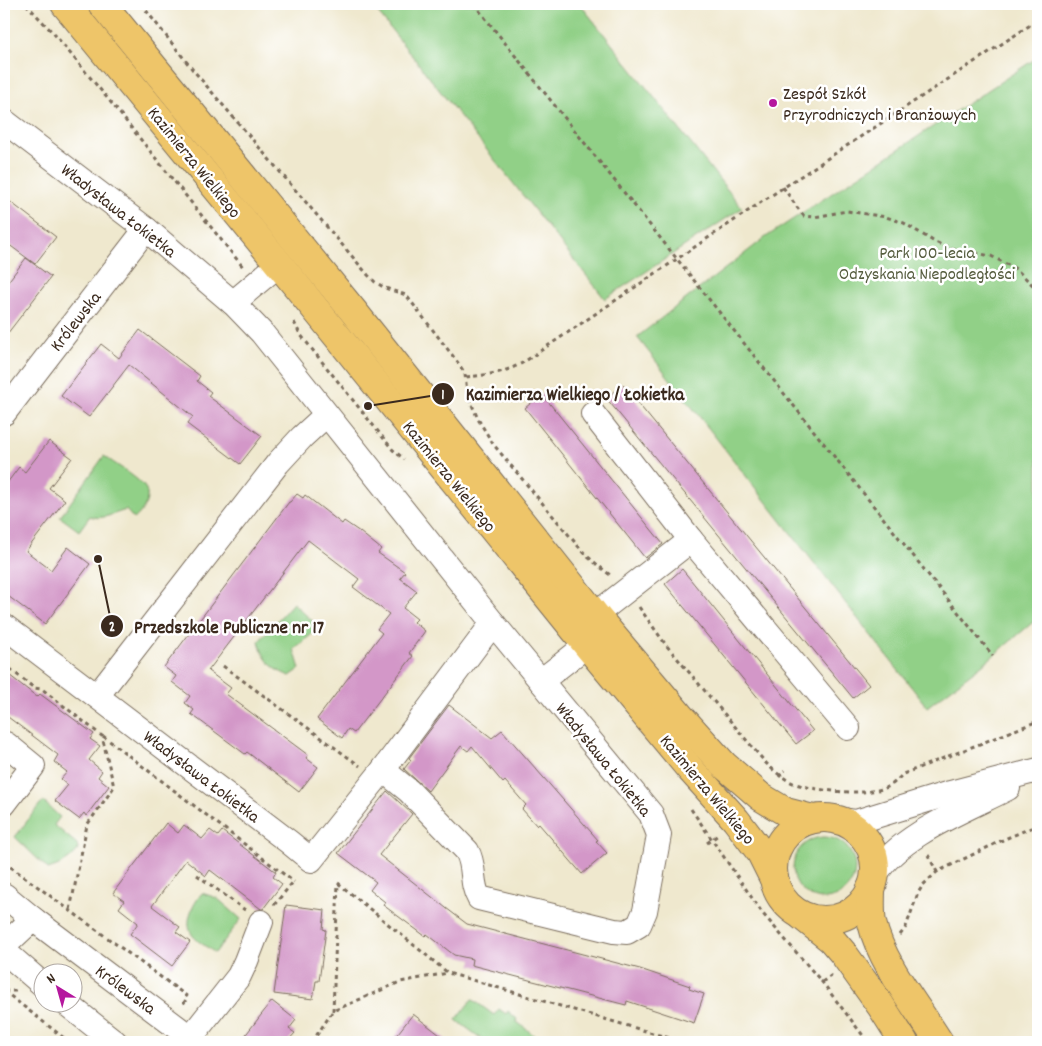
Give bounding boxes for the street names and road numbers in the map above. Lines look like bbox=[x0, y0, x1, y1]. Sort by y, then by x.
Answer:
street label: Kazimierza Wielkiego bbox=[140, 103, 246, 225]
street label: Władysława Łokietka bbox=[54, 159, 181, 265]
street label: Królewska bbox=[46, 287, 109, 358]
street label: Kazimierza Wielkiego bbox=[395, 417, 501, 539]
street label: Władysława Łokietka bbox=[548, 698, 656, 823]
street label: Władysława Łokietka bbox=[137, 726, 265, 831]
street label: Kazimierza Wielkiego bbox=[653, 730, 760, 851]
street label: Królewska bbox=[89, 960, 160, 1022]

